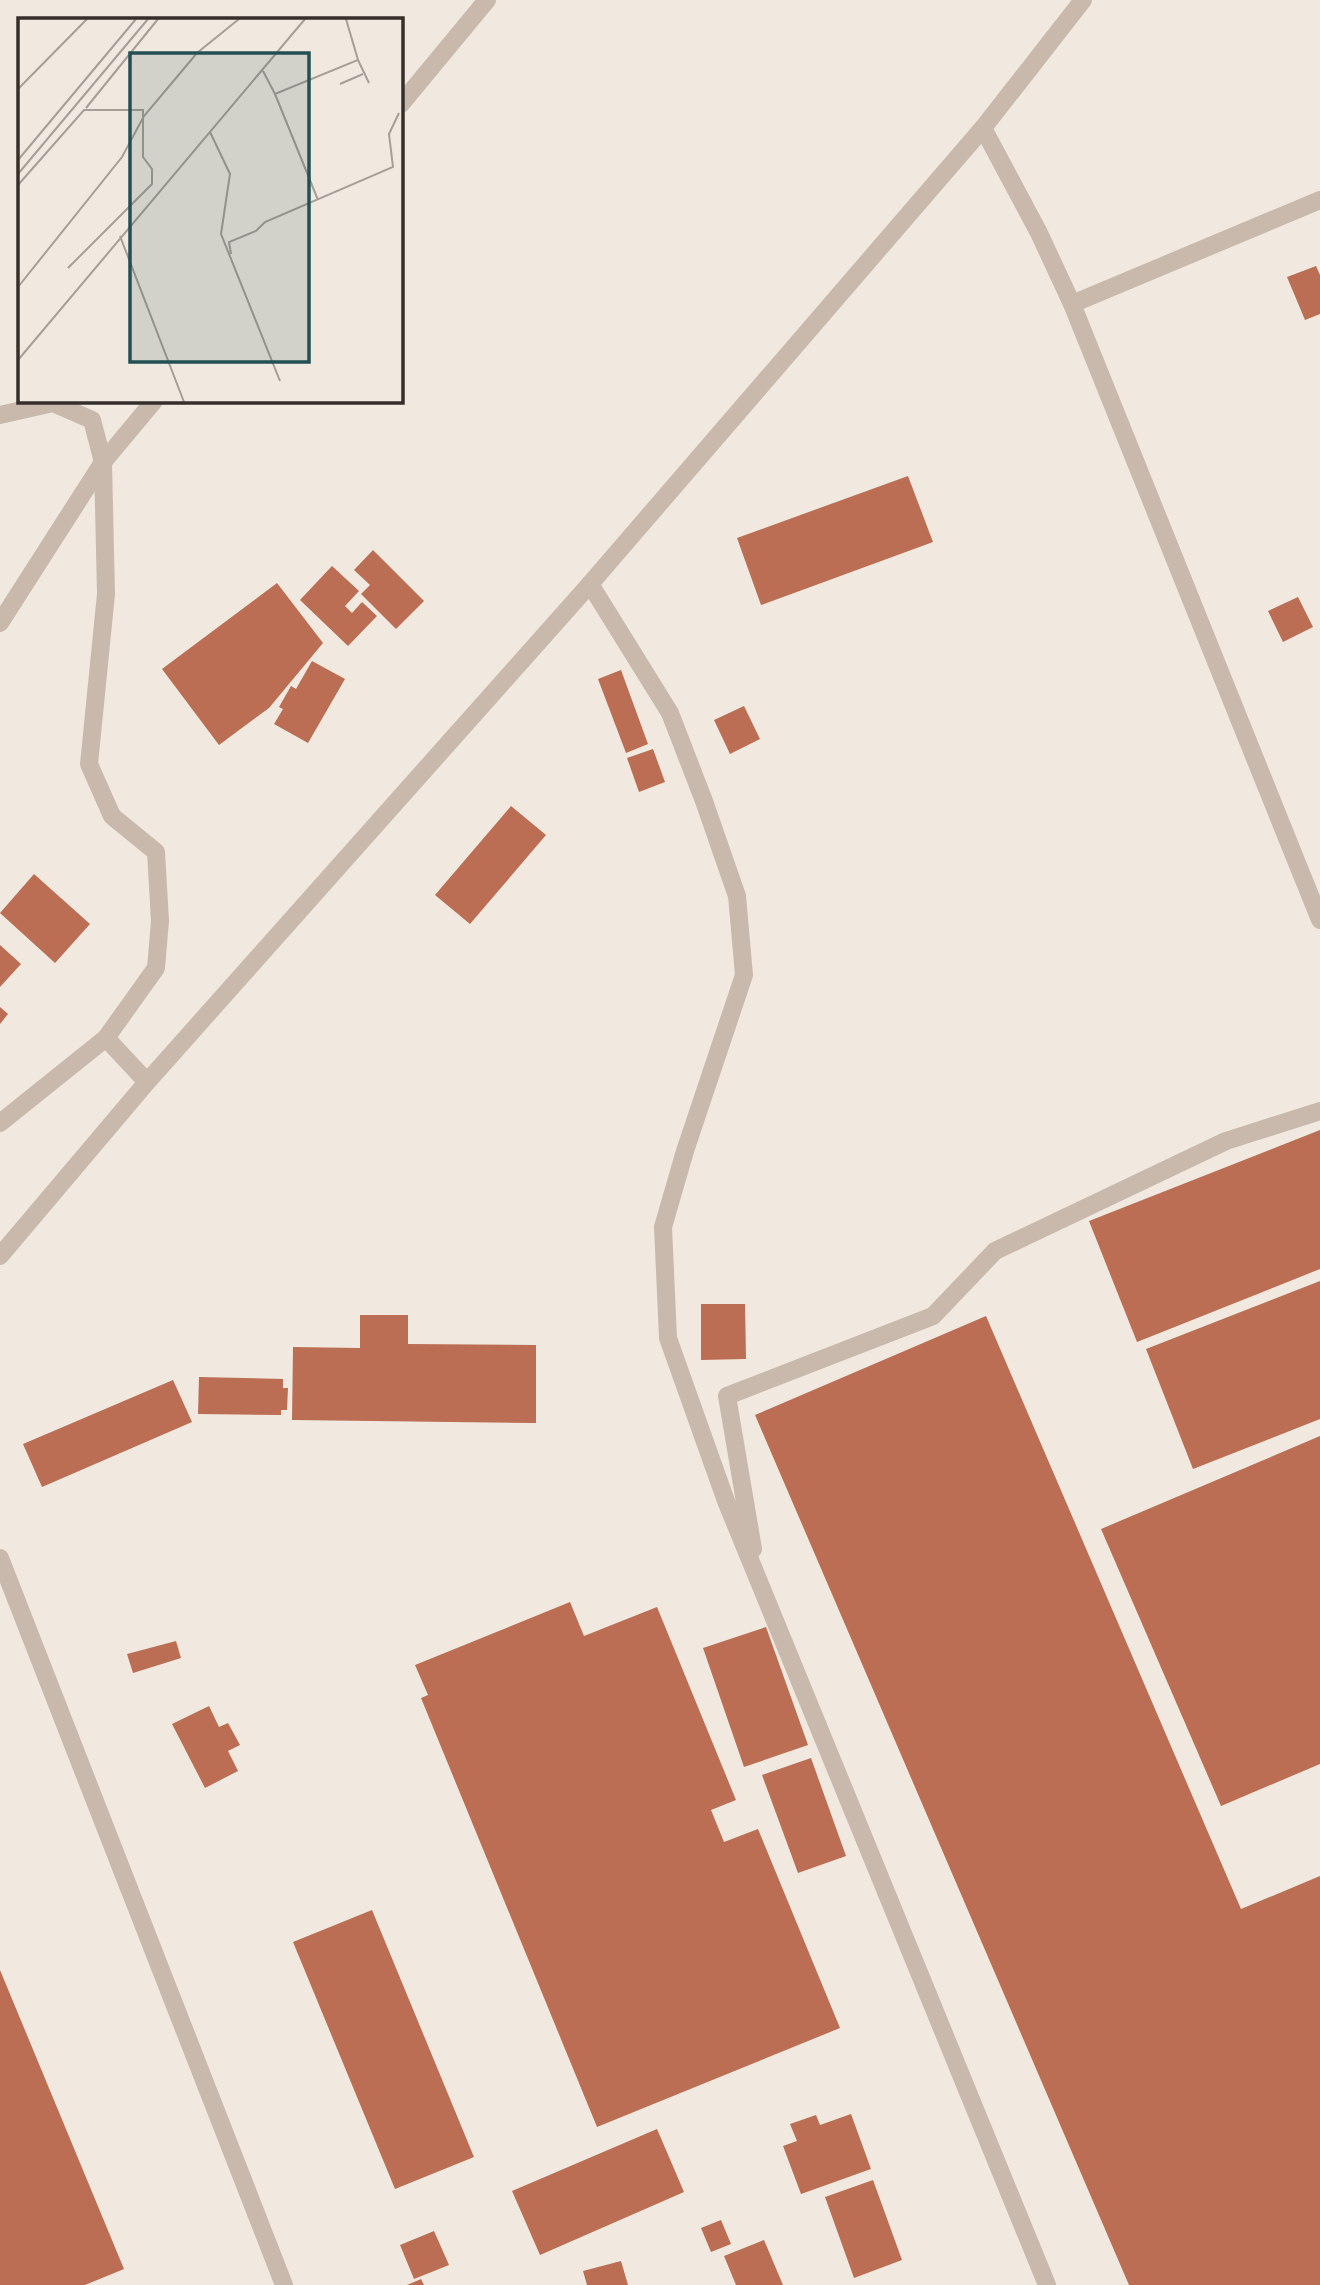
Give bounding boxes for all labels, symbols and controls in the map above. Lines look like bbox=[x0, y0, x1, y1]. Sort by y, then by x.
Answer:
inset map bbox=[18, 18, 402, 402]

